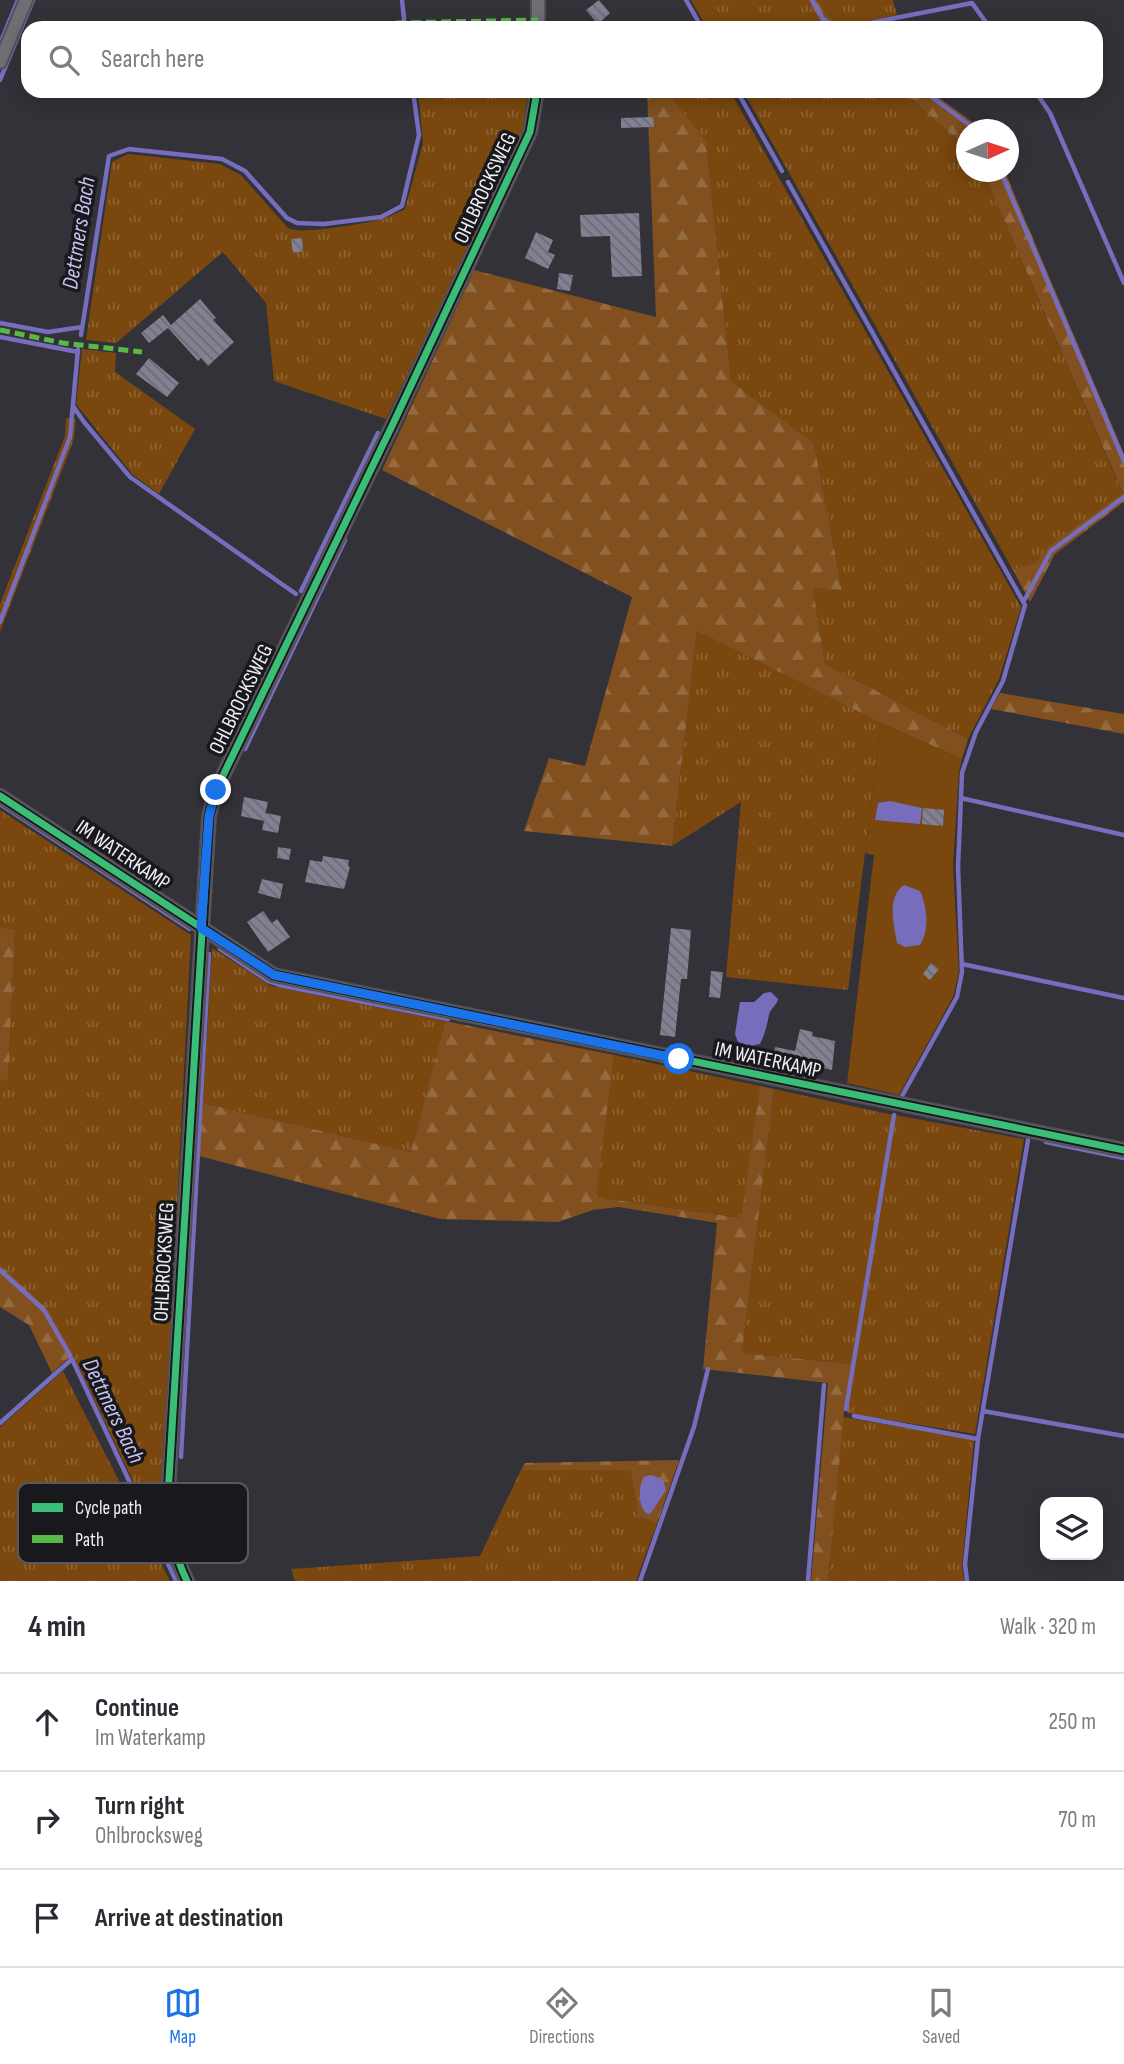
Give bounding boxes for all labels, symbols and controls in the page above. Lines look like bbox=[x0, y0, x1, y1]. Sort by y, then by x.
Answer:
search box bbox=[21, 21, 1103, 98]
icon: search bbox=[45, 41, 83, 79]
text: Search here bbox=[101, 44, 204, 75]
north arrow bbox=[956, 119, 1019, 182]
street label: OHLBROCKSWEG bbox=[448, 129, 522, 247]
water label: Dettmers Bach bbox=[56, 175, 102, 291]
street label: OHLBROCKSWEG bbox=[204, 640, 278, 758]
route end bbox=[200, 774, 231, 805]
street label: IM WATERKAMP bbox=[71, 814, 175, 896]
street label: IM WATERKAMP bbox=[713, 1037, 824, 1083]
route start bbox=[663, 1043, 694, 1074]
street label: OHLBROCKSWEG bbox=[148, 1202, 180, 1322]
water label: Dettmers Bach bbox=[76, 1354, 151, 1468]
legend bbox=[18, 1483, 248, 1563]
text: Cycle path bbox=[75, 1497, 142, 1520]
map controls bbox=[1040, 1497, 1103, 1560]
button: layers bbox=[1040, 1497, 1103, 1560]
text: Path bbox=[75, 1529, 104, 1552]
text: 4 min bbox=[28, 1609, 86, 1645]
text: Walk · 320 m bbox=[1000, 1613, 1096, 1641]
text: Continue bbox=[95, 1693, 179, 1724]
icon: ahead bbox=[28, 1703, 66, 1741]
text: 250 m bbox=[1049, 1708, 1096, 1736]
text: Im Waterkamp bbox=[95, 1724, 206, 1752]
text: Turn right bbox=[95, 1791, 184, 1822]
icon: right bbox=[28, 1801, 66, 1839]
text: 70 m bbox=[1058, 1806, 1096, 1834]
text: Ohlbrocksweg bbox=[95, 1822, 203, 1850]
icon: arrive bbox=[28, 1899, 66, 1937]
text: Arrive at destination bbox=[95, 1903, 283, 1934]
tab: Map bbox=[164, 1984, 202, 2049]
tab: Directions bbox=[529, 1984, 595, 2049]
tab: Saved bbox=[922, 1984, 960, 2049]

